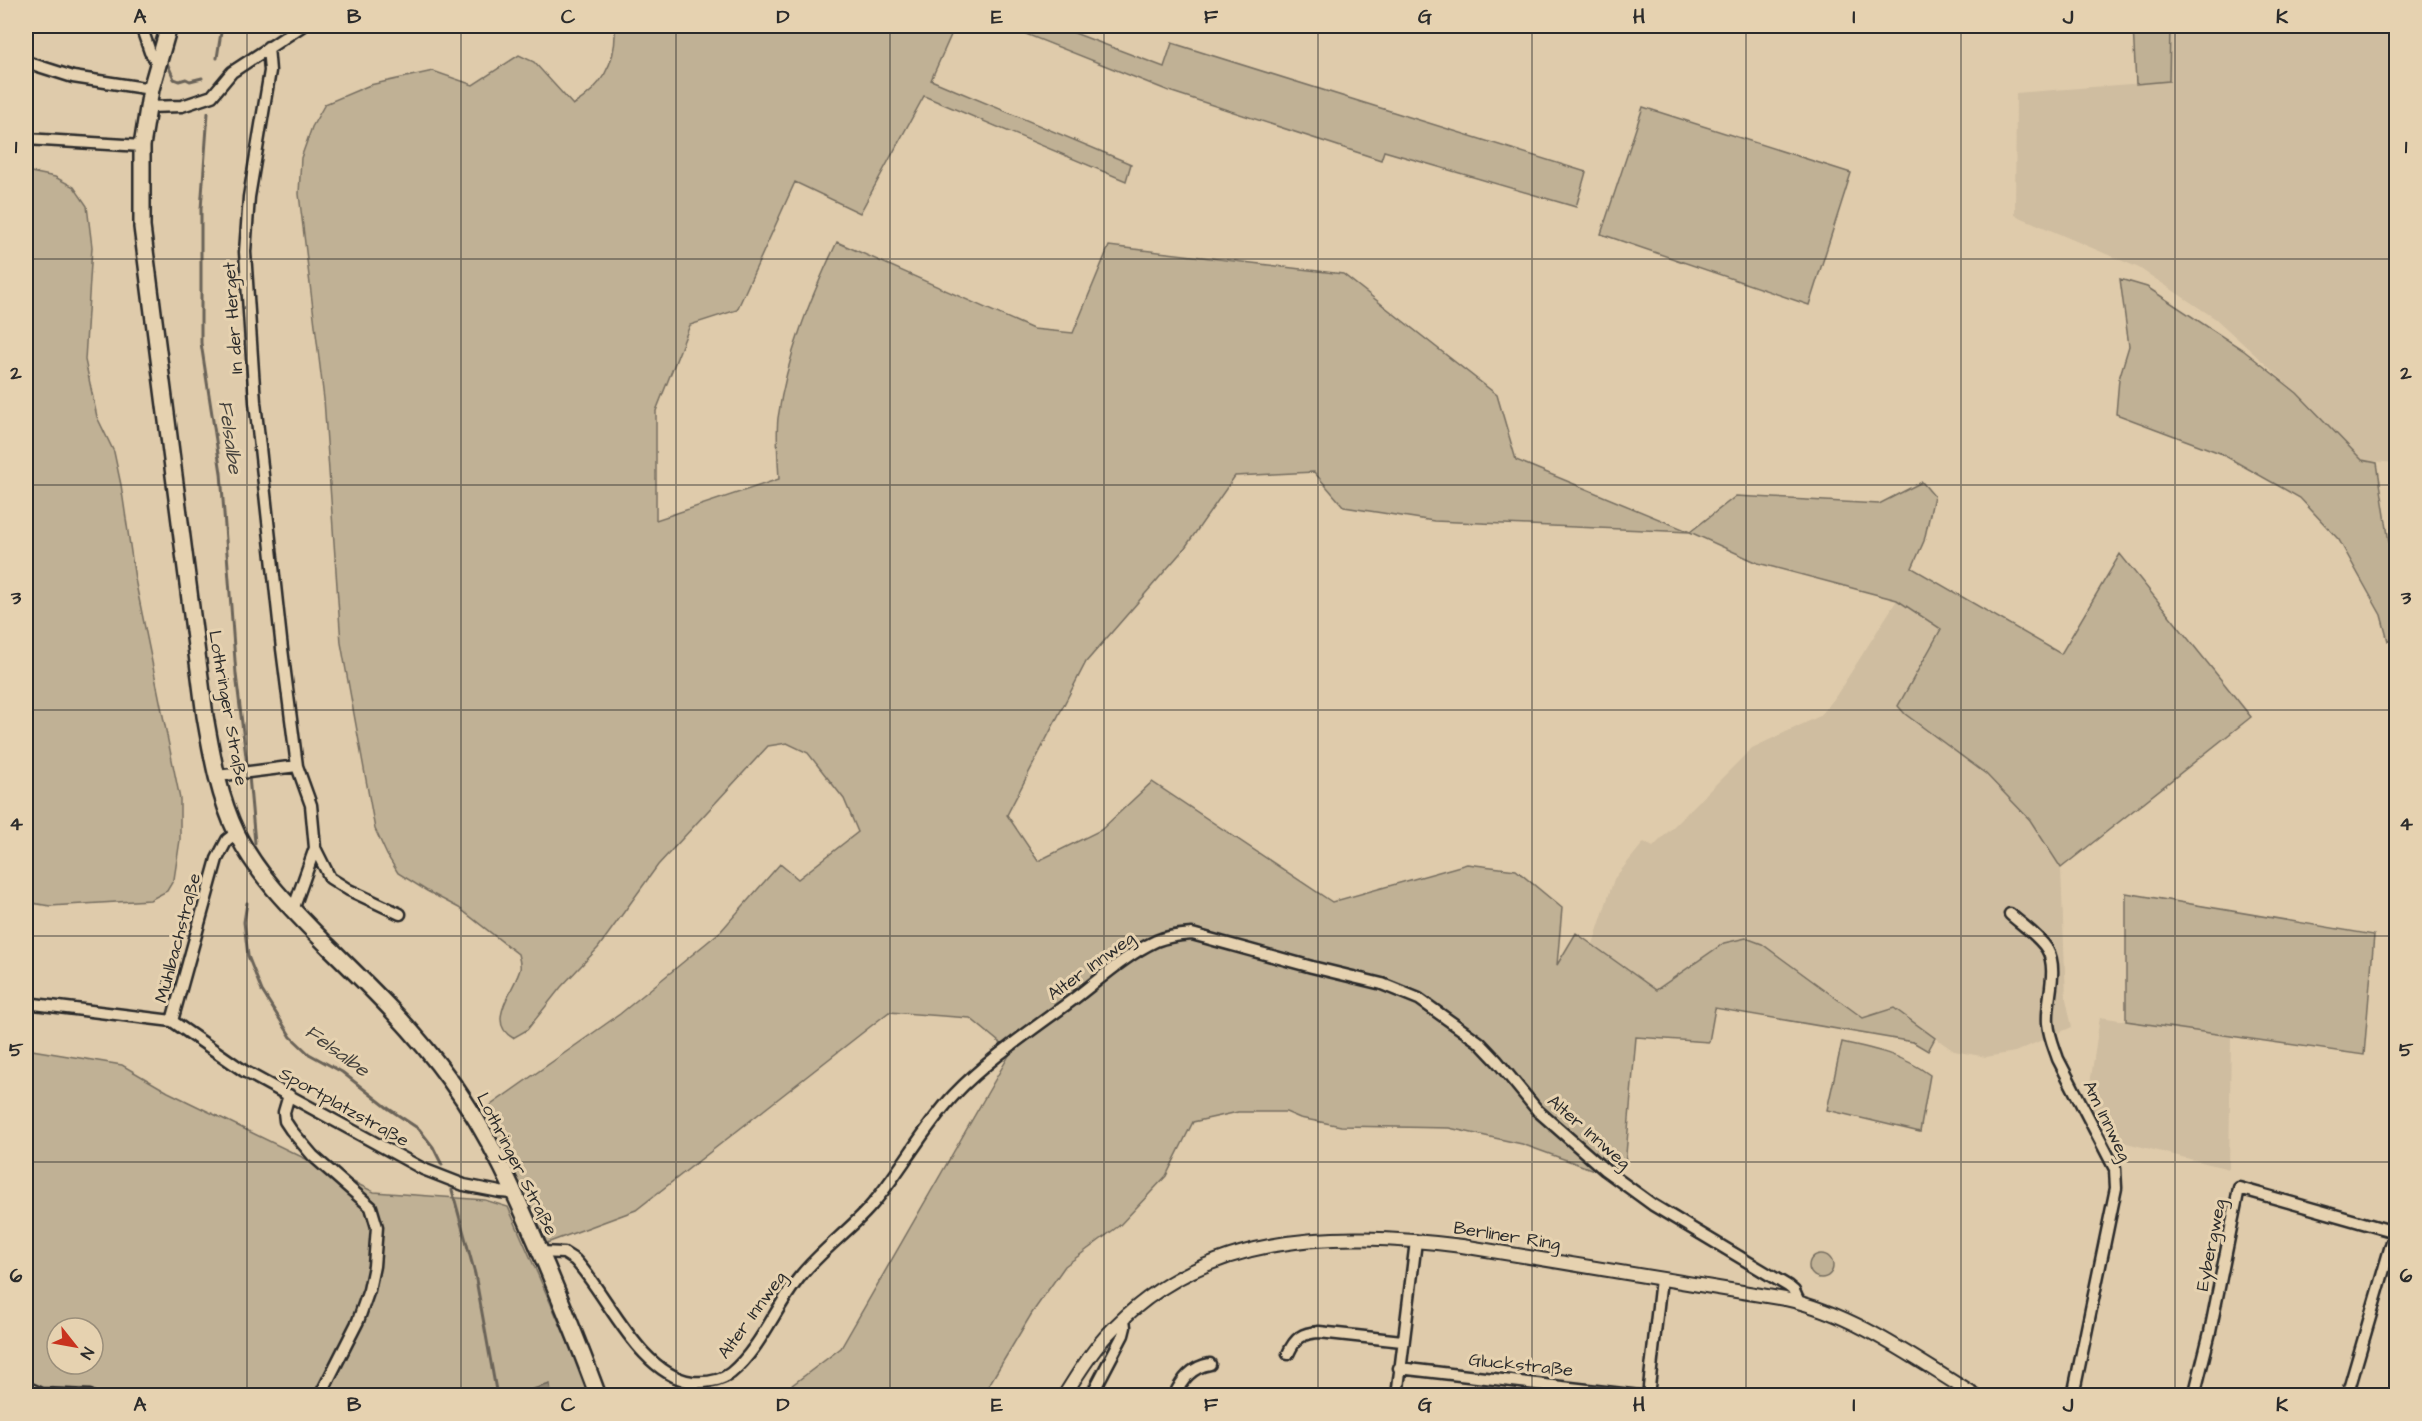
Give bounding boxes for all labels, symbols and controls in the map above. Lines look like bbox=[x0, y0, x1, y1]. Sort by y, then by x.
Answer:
text: A bbox=[134, 3, 147, 31]
text: B bbox=[347, 3, 362, 31]
text: C bbox=[561, 3, 576, 31]
text: D bbox=[777, 3, 790, 31]
text: E bbox=[991, 3, 1003, 31]
text: F bbox=[1204, 3, 1219, 31]
text: G bbox=[1418, 3, 1432, 31]
text: H bbox=[1633, 3, 1645, 31]
text: I bbox=[1852, 3, 1856, 31]
text: J bbox=[2062, 3, 2074, 31]
text: K bbox=[2276, 3, 2289, 31]
text: 1 bbox=[15, 133, 18, 161]
text: 1 bbox=[2405, 133, 2408, 161]
street label: In der Herget bbox=[217, 261, 250, 375]
text: 2 bbox=[9, 359, 22, 387]
text: 2 bbox=[2399, 359, 2412, 387]
water label: Felsalbe bbox=[211, 399, 249, 476]
text: 3 bbox=[10, 584, 22, 612]
text: 3 bbox=[2400, 584, 2412, 612]
street label: Lothringer Straße bbox=[201, 628, 254, 788]
text: 4 bbox=[9, 810, 23, 838]
text: 4 bbox=[2399, 810, 2413, 838]
street label: Mühlbachstraße bbox=[149, 870, 207, 1006]
street label: Alter Innweg bbox=[1042, 926, 1141, 1007]
water label: Felsalbe bbox=[299, 1018, 376, 1085]
text: 5 bbox=[9, 1036, 24, 1064]
text: 5 bbox=[2399, 1036, 2414, 1064]
street label: Sportplatzstraße bbox=[275, 1061, 414, 1153]
street label: Am Innweg bbox=[2076, 1076, 2137, 1166]
street label: Lothringer Straße bbox=[469, 1088, 564, 1240]
street label: Alter Innweg bbox=[1541, 1089, 1636, 1176]
street label: Eybergweg bbox=[2190, 1197, 2233, 1293]
street label: Berliner Ring bbox=[1452, 1215, 1562, 1258]
text: 6 bbox=[10, 1262, 23, 1290]
text: 6 bbox=[2400, 1262, 2413, 1290]
street label: Alter Innweg bbox=[712, 1266, 793, 1365]
north arrow bbox=[45, 1316, 105, 1376]
text: N bbox=[75, 1343, 99, 1363]
street label: Gluckstraße bbox=[1468, 1347, 1575, 1383]
text: A bbox=[134, 1391, 147, 1419]
text: B bbox=[347, 1391, 362, 1419]
text: C bbox=[561, 1391, 576, 1419]
text: D bbox=[777, 1391, 790, 1419]
text: E bbox=[991, 1391, 1003, 1419]
text: F bbox=[1204, 1391, 1219, 1419]
text: G bbox=[1418, 1391, 1432, 1419]
text: H bbox=[1633, 1391, 1645, 1419]
text: I bbox=[1852, 1391, 1856, 1419]
text: J bbox=[2062, 1391, 2074, 1419]
text: K bbox=[2276, 1391, 2289, 1419]

